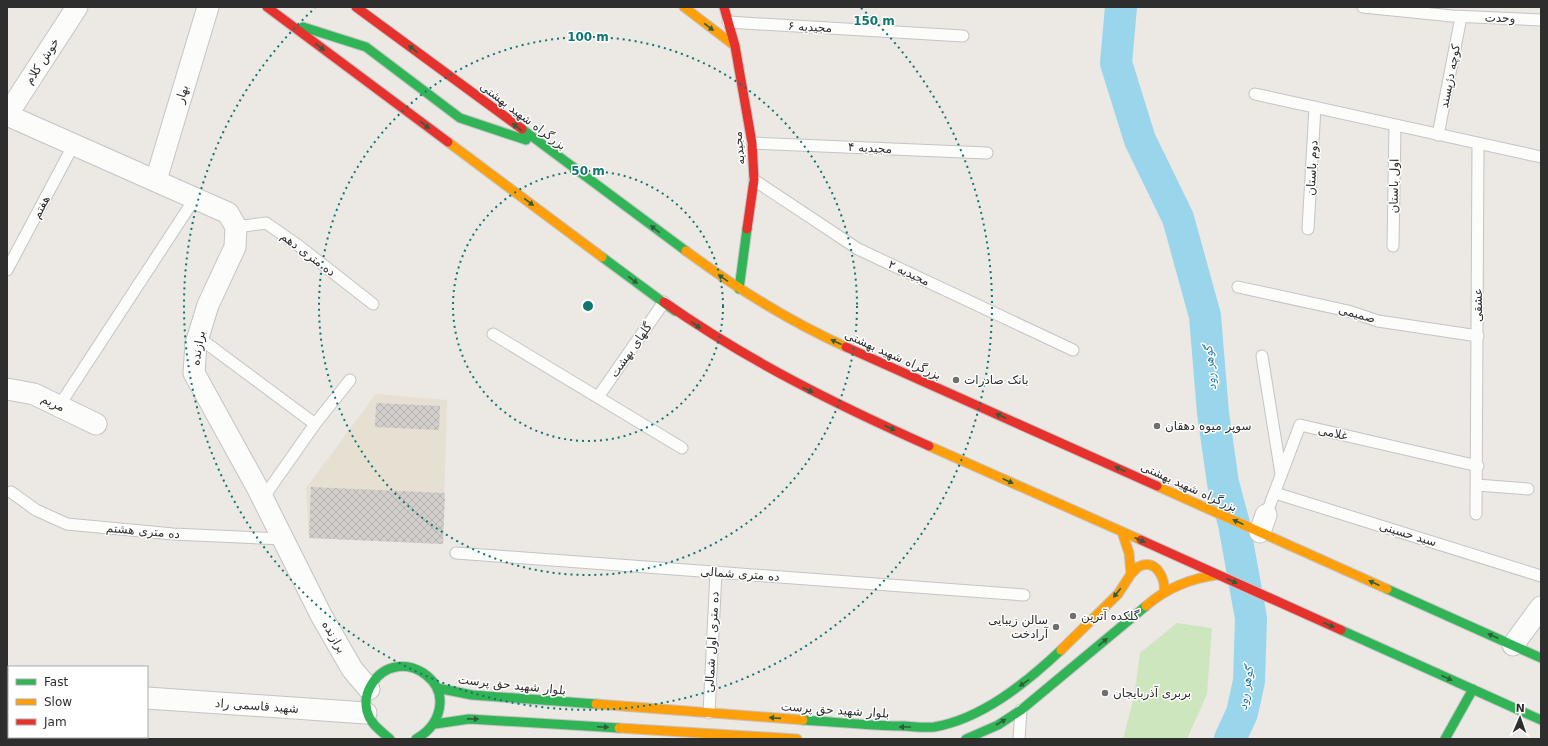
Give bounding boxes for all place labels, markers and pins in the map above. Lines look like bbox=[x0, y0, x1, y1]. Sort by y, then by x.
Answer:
centre of rings bbox=[581, 299, 595, 313]
place label: بانک صادرات bbox=[964, 373, 1029, 388]
marker: بانک صادرات bbox=[951, 375, 961, 385]
place label: سوپر میوه دهقان bbox=[1165, 419, 1252, 434]
marker: سوپر میوه دهقان bbox=[1152, 421, 1162, 431]
place label: گلکده آترین bbox=[1081, 608, 1140, 624]
marker: گلکده آترین bbox=[1068, 611, 1078, 621]
place label: سالن زیبایی آرادخت bbox=[988, 613, 1049, 642]
marker: سالن زیبایی آرادخت bbox=[1051, 622, 1061, 632]
place label: بربری آذربایجان bbox=[1113, 685, 1191, 701]
marker: بربری آذربایجان bbox=[1100, 688, 1110, 698]

